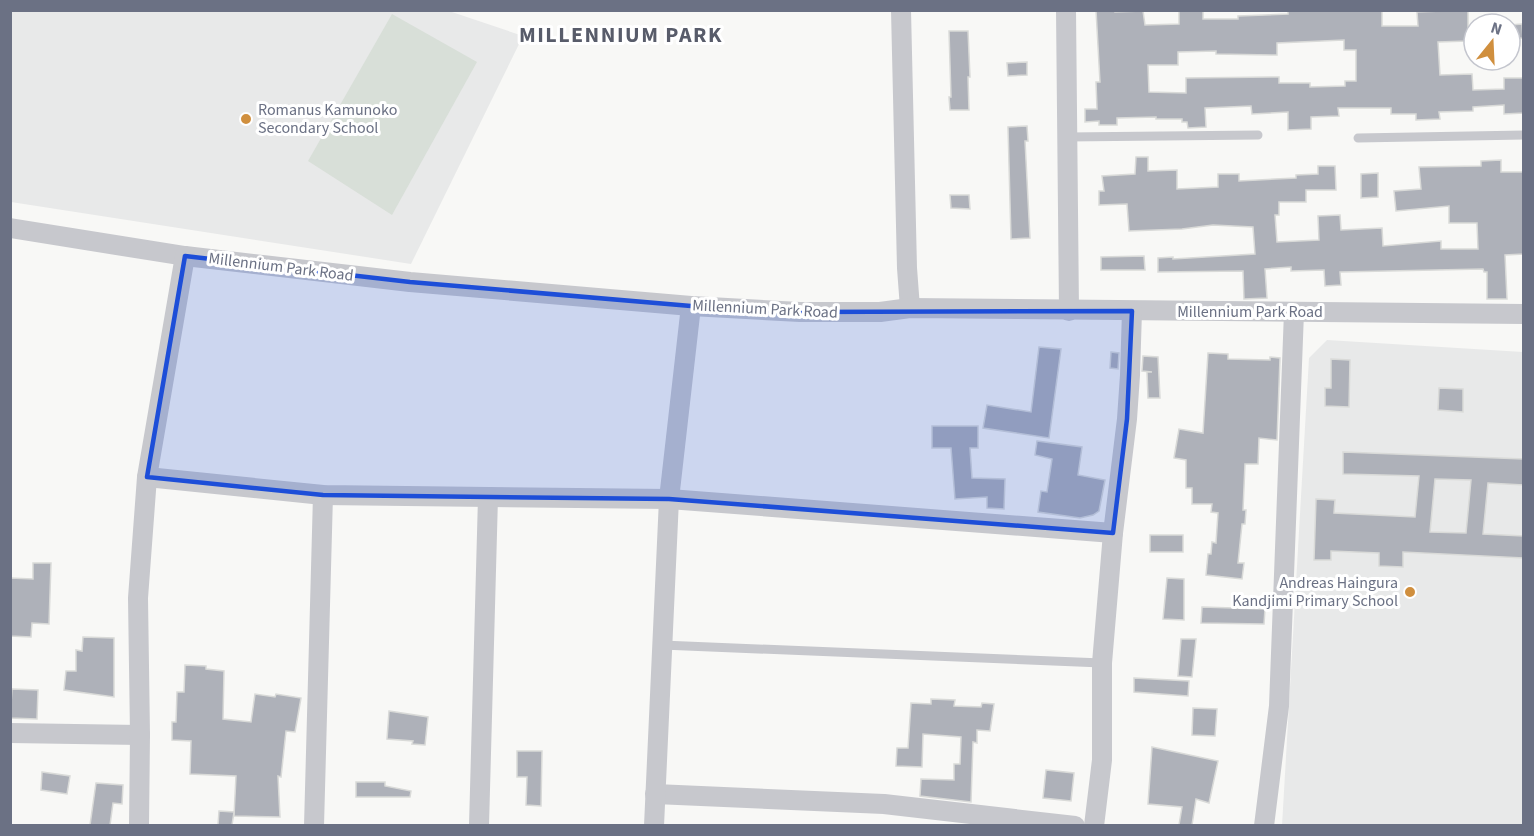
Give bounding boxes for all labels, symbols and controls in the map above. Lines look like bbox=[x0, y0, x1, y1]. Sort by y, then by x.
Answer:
north arrow bbox=[1462, 12, 1522, 72]
text: N bbox=[1488, 17, 1505, 41]
district label: MILLENNIUM PARK bbox=[519, 19, 723, 51]
place label: Romanus Kamunoko Secondary School bbox=[258, 99, 397, 139]
marker: Romanus Kamunoko Secondary School bbox=[239, 112, 253, 126]
street label: Millennium Park Road bbox=[207, 247, 355, 287]
street label: Millennium Park Road bbox=[692, 294, 838, 324]
street label: Millennium Park Road bbox=[1177, 301, 1323, 323]
place label: Andreas Haingura Kandjimi Primary School bbox=[1232, 572, 1398, 612]
marker: Andreas Haingura Kandjimi Primary School bbox=[1403, 585, 1417, 599]

